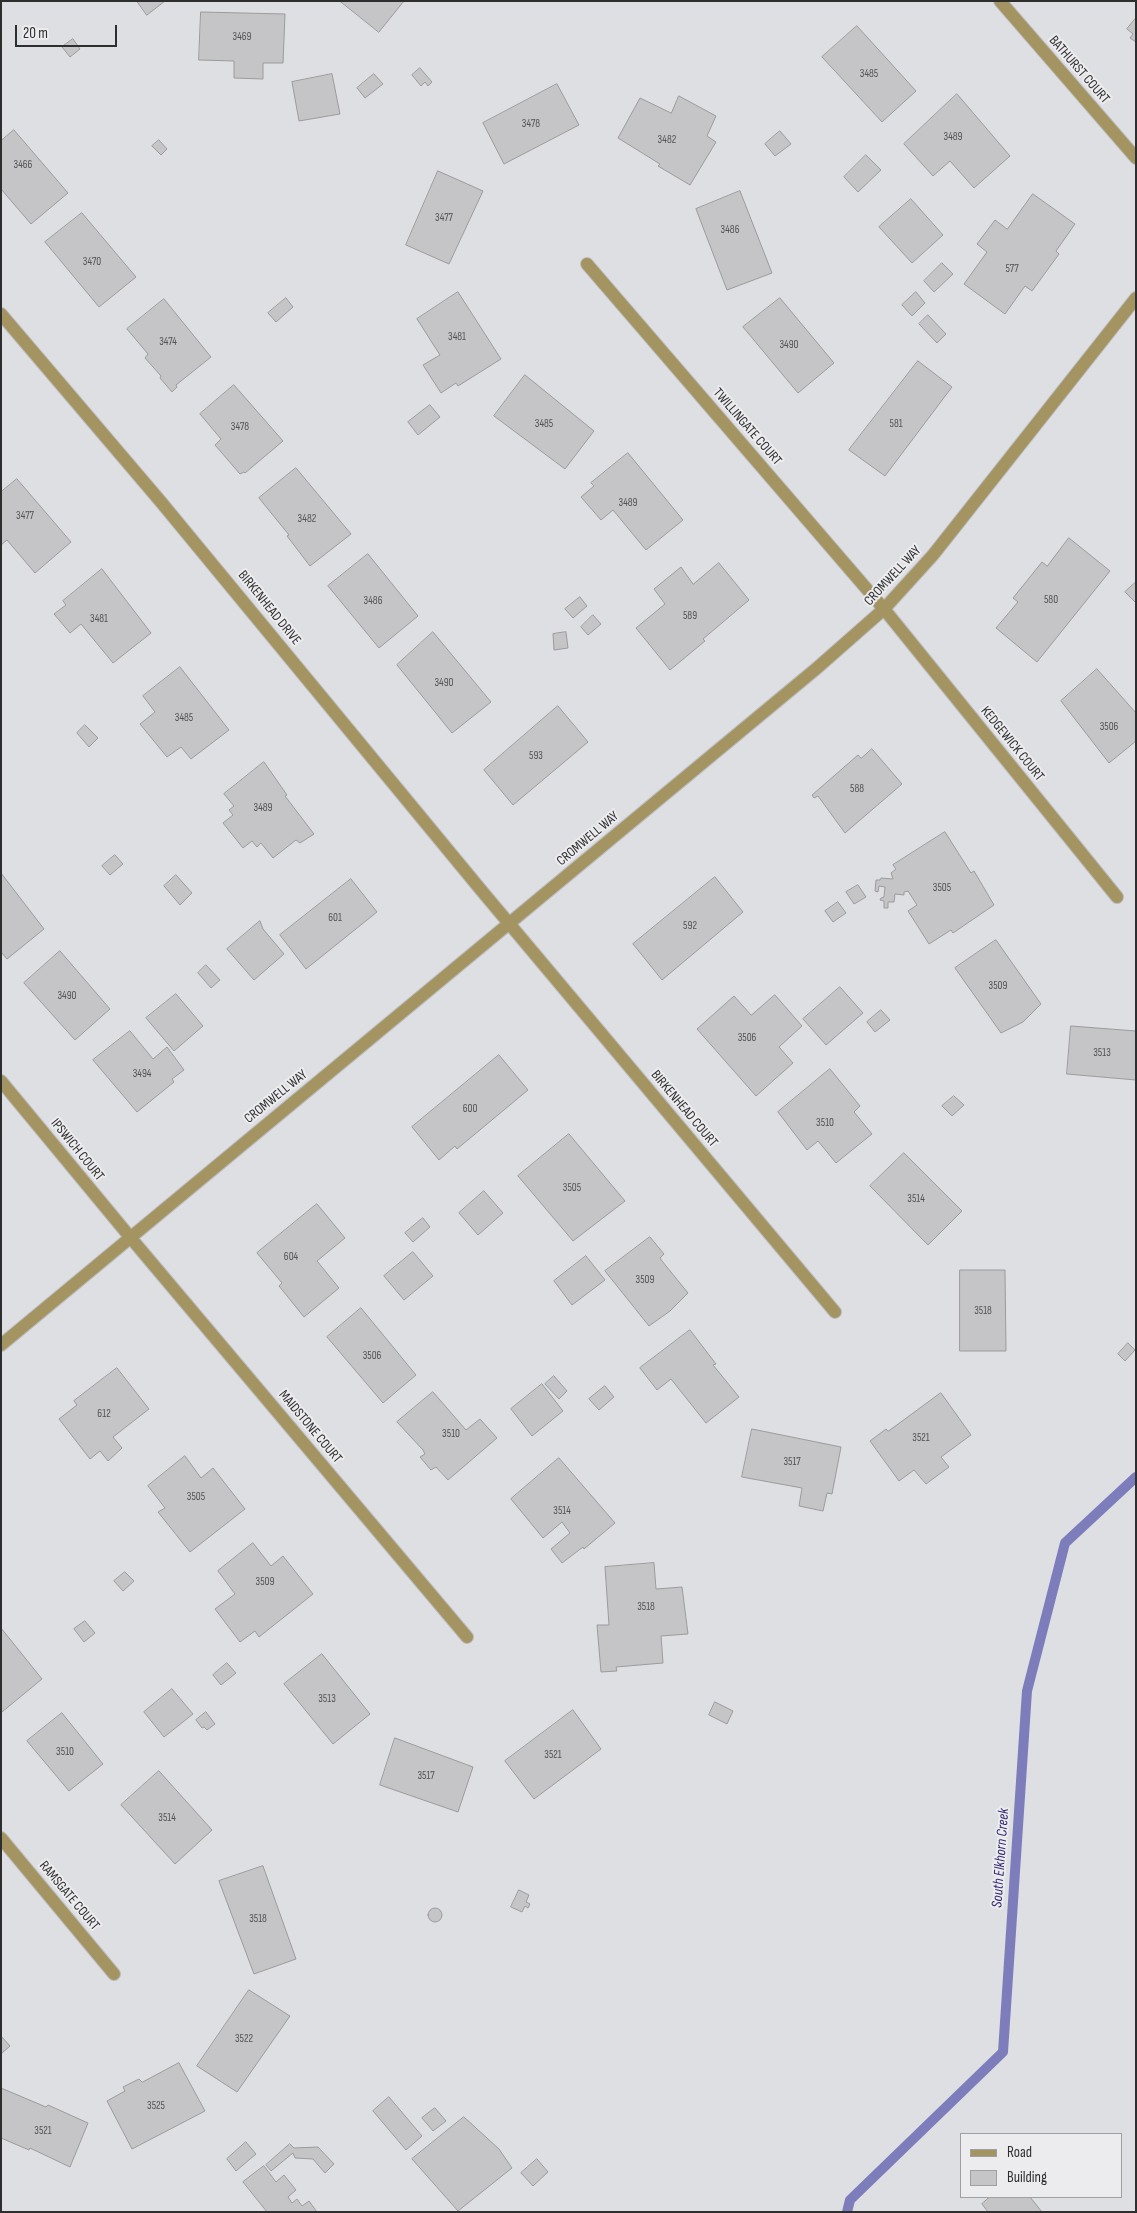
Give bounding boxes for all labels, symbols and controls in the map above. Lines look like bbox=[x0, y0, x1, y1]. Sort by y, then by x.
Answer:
scale bar bbox=[18, 15, 120, 47]
text: 20 m bbox=[23, 24, 48, 43]
house number: 3469 bbox=[233, 30, 251, 44]
street label: BATHURST COURT bbox=[1045, 33, 1113, 107]
house number: 3485 bbox=[860, 67, 878, 81]
house number: 3478 bbox=[522, 117, 540, 131]
house number: 3489 bbox=[944, 130, 962, 144]
house number: 3482 bbox=[658, 133, 676, 147]
house number: 3466 bbox=[14, 158, 32, 172]
house number: 3477 bbox=[435, 211, 453, 225]
house number: 3486 bbox=[721, 223, 739, 237]
house number: 3470 bbox=[83, 255, 101, 269]
house number: 577 bbox=[1005, 262, 1019, 276]
house number: 3481 bbox=[448, 330, 466, 344]
house number: 3474 bbox=[159, 335, 177, 349]
house number: 3490 bbox=[779, 338, 799, 352]
street label: TWILLINGATE COURT bbox=[709, 385, 785, 469]
house number: 3485 bbox=[535, 417, 553, 431]
house number: 581 bbox=[889, 417, 903, 431]
house number: 3478 bbox=[231, 420, 249, 434]
house number: 3489 bbox=[619, 496, 637, 510]
house number: 3477 bbox=[16, 509, 34, 523]
house number: 3482 bbox=[298, 512, 316, 526]
street label: CROMWELL WAY bbox=[861, 543, 925, 609]
street label: BIRKENHEAD DRIVE bbox=[234, 567, 304, 649]
house number: 580 bbox=[1044, 593, 1058, 607]
house number: 3486 bbox=[364, 594, 382, 608]
house number: 589 bbox=[683, 609, 697, 623]
house number: 3481 bbox=[90, 612, 108, 626]
house number: 3490 bbox=[434, 676, 454, 690]
street label: KEDGEWICK COURT bbox=[977, 703, 1047, 785]
house number: 3485 bbox=[175, 711, 193, 725]
house number: 3506 bbox=[1100, 720, 1118, 734]
house number: 593 bbox=[529, 749, 543, 763]
house number: 588 bbox=[850, 782, 864, 796]
house number: 3489 bbox=[254, 801, 272, 815]
street label: CROMWELL WAY bbox=[554, 808, 622, 870]
house number: 3505 bbox=[933, 881, 951, 895]
house number: 601 bbox=[328, 911, 342, 925]
house number: 592 bbox=[683, 919, 697, 933]
house number: 3509 bbox=[989, 979, 1007, 993]
house number: 3490 bbox=[57, 989, 77, 1003]
house number: 3506 bbox=[738, 1031, 756, 1045]
house number: 3513 bbox=[1093, 1046, 1111, 1060]
house number: 3494 bbox=[133, 1067, 151, 1081]
street label: CROMWELL WAY bbox=[241, 1067, 311, 1127]
street label: BIRKENHEAD COURT bbox=[647, 1067, 721, 1151]
house number: 600 bbox=[463, 1102, 477, 1116]
street label: IPSWICH COURT bbox=[47, 1115, 107, 1185]
house number: 3510 bbox=[816, 1116, 834, 1130]
house number: 3505 bbox=[563, 1181, 581, 1195]
house number: 3514 bbox=[907, 1192, 925, 1206]
house number: 604 bbox=[284, 1250, 298, 1264]
house number: 3509 bbox=[636, 1273, 654, 1287]
house number: 3518 bbox=[974, 1304, 992, 1318]
house number: 3506 bbox=[363, 1349, 381, 1363]
street label: MAIDSTONE COURT bbox=[275, 1387, 345, 1467]
house number: 612 bbox=[97, 1407, 111, 1421]
house number: 3510 bbox=[442, 1427, 460, 1441]
house number: 3521 bbox=[912, 1431, 930, 1445]
house number: 3517 bbox=[783, 1455, 801, 1469]
house number: 3505 bbox=[187, 1490, 205, 1504]
house number: 3514 bbox=[553, 1504, 571, 1518]
house number: 3509 bbox=[256, 1575, 274, 1589]
house number: 3518 bbox=[637, 1600, 655, 1614]
house number: 3513 bbox=[318, 1692, 336, 1706]
house number: 3510 bbox=[56, 1745, 74, 1759]
house number: 3521 bbox=[544, 1748, 562, 1762]
house number: 3517 bbox=[417, 1769, 435, 1783]
water label: South Elkhorn Creek bbox=[989, 1808, 1013, 1908]
house number: 3514 bbox=[158, 1811, 176, 1825]
street label: RAMSGATE COURT bbox=[35, 1858, 103, 1934]
house number: 3518 bbox=[249, 1912, 267, 1926]
house number: 3522 bbox=[235, 2032, 253, 2046]
house number: 3525 bbox=[147, 2099, 165, 2113]
house number: 3521 bbox=[34, 2124, 52, 2138]
legend bbox=[960, 2133, 1122, 2198]
text: Road bbox=[1007, 2143, 1032, 2162]
text: Building bbox=[1007, 2168, 1047, 2187]

